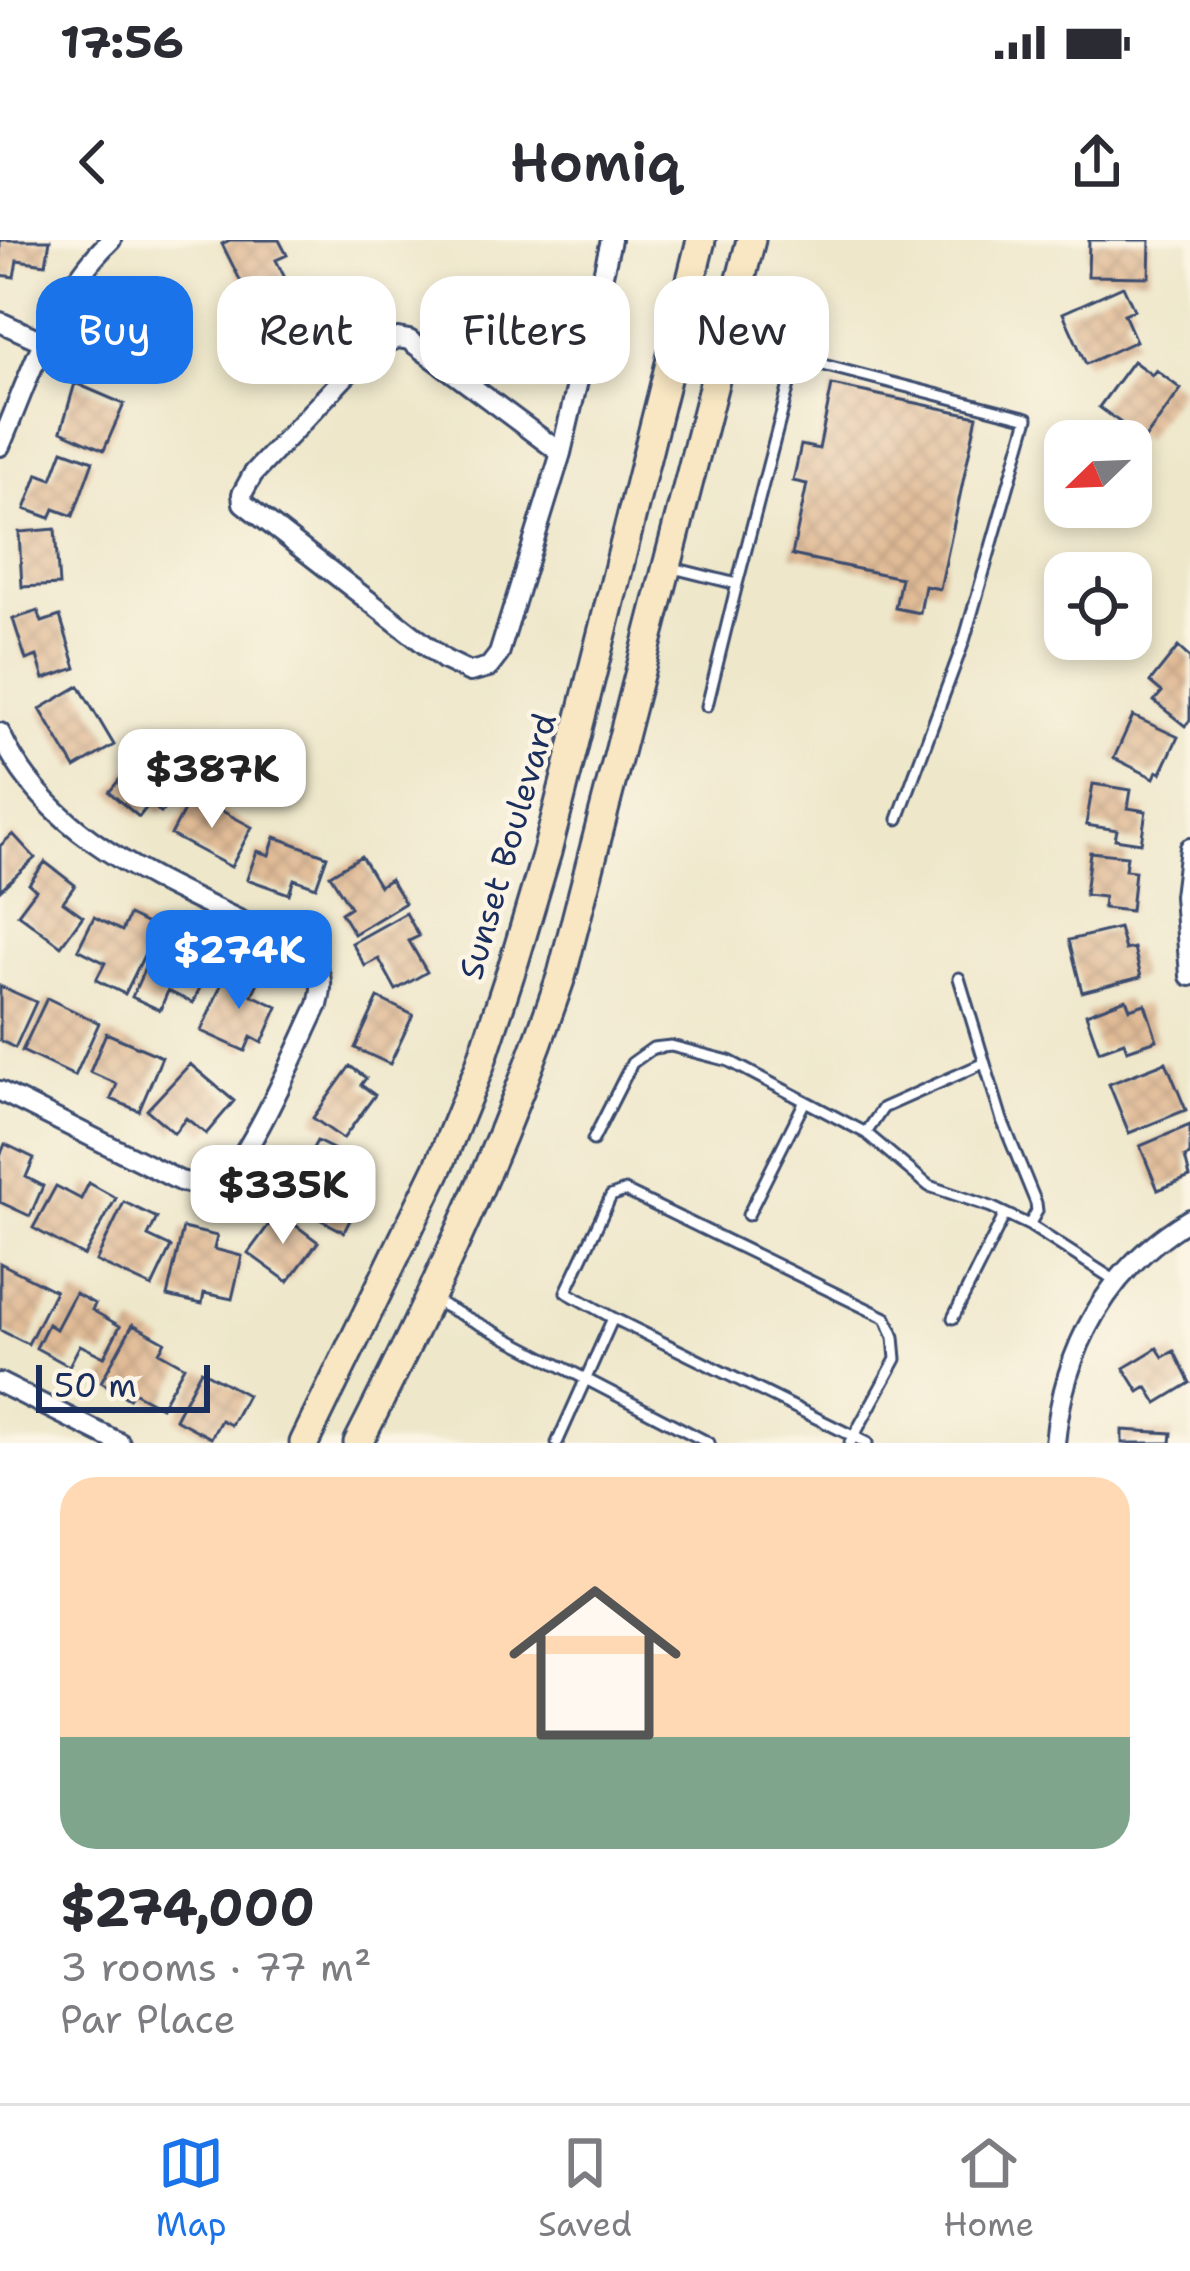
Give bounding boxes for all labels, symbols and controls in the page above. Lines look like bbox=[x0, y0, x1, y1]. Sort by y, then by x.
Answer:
text: 17:56 bbox=[60, 12, 184, 72]
text: Homiq bbox=[510, 126, 680, 198]
icon: back bbox=[60, 129, 126, 195]
icon: share bbox=[1064, 129, 1130, 195]
chip: Buy bbox=[36, 276, 193, 384]
chip: Rent bbox=[217, 276, 396, 384]
chip: Filters bbox=[420, 276, 630, 384]
chip: New bbox=[654, 276, 829, 384]
north arrow bbox=[1044, 420, 1152, 528]
map controls bbox=[1044, 420, 1152, 660]
button: locate bbox=[1044, 552, 1152, 660]
street label: Sunset Boulevard bbox=[448, 708, 567, 984]
pin: $387K bbox=[128, 729, 296, 831]
text: $387K bbox=[145, 742, 279, 794]
pin: $274K bbox=[155, 910, 323, 1012]
text: $274K bbox=[173, 923, 305, 975]
pin: $335K bbox=[199, 1145, 367, 1247]
text: $335K bbox=[218, 1158, 348, 1210]
scale bar bbox=[36, 1359, 210, 1412]
text: 50 m bbox=[54, 1363, 137, 1408]
icon: home bbox=[487, 1555, 703, 1771]
text: $274,000 bbox=[60, 1873, 315, 1941]
text: 3 rooms · 77 m² bbox=[60, 1941, 372, 1993]
text: Par Place bbox=[60, 1993, 236, 2045]
tab: Map bbox=[156, 2130, 227, 2247]
tab: Saved bbox=[538, 2130, 632, 2247]
tab: Home bbox=[943, 2130, 1034, 2247]

